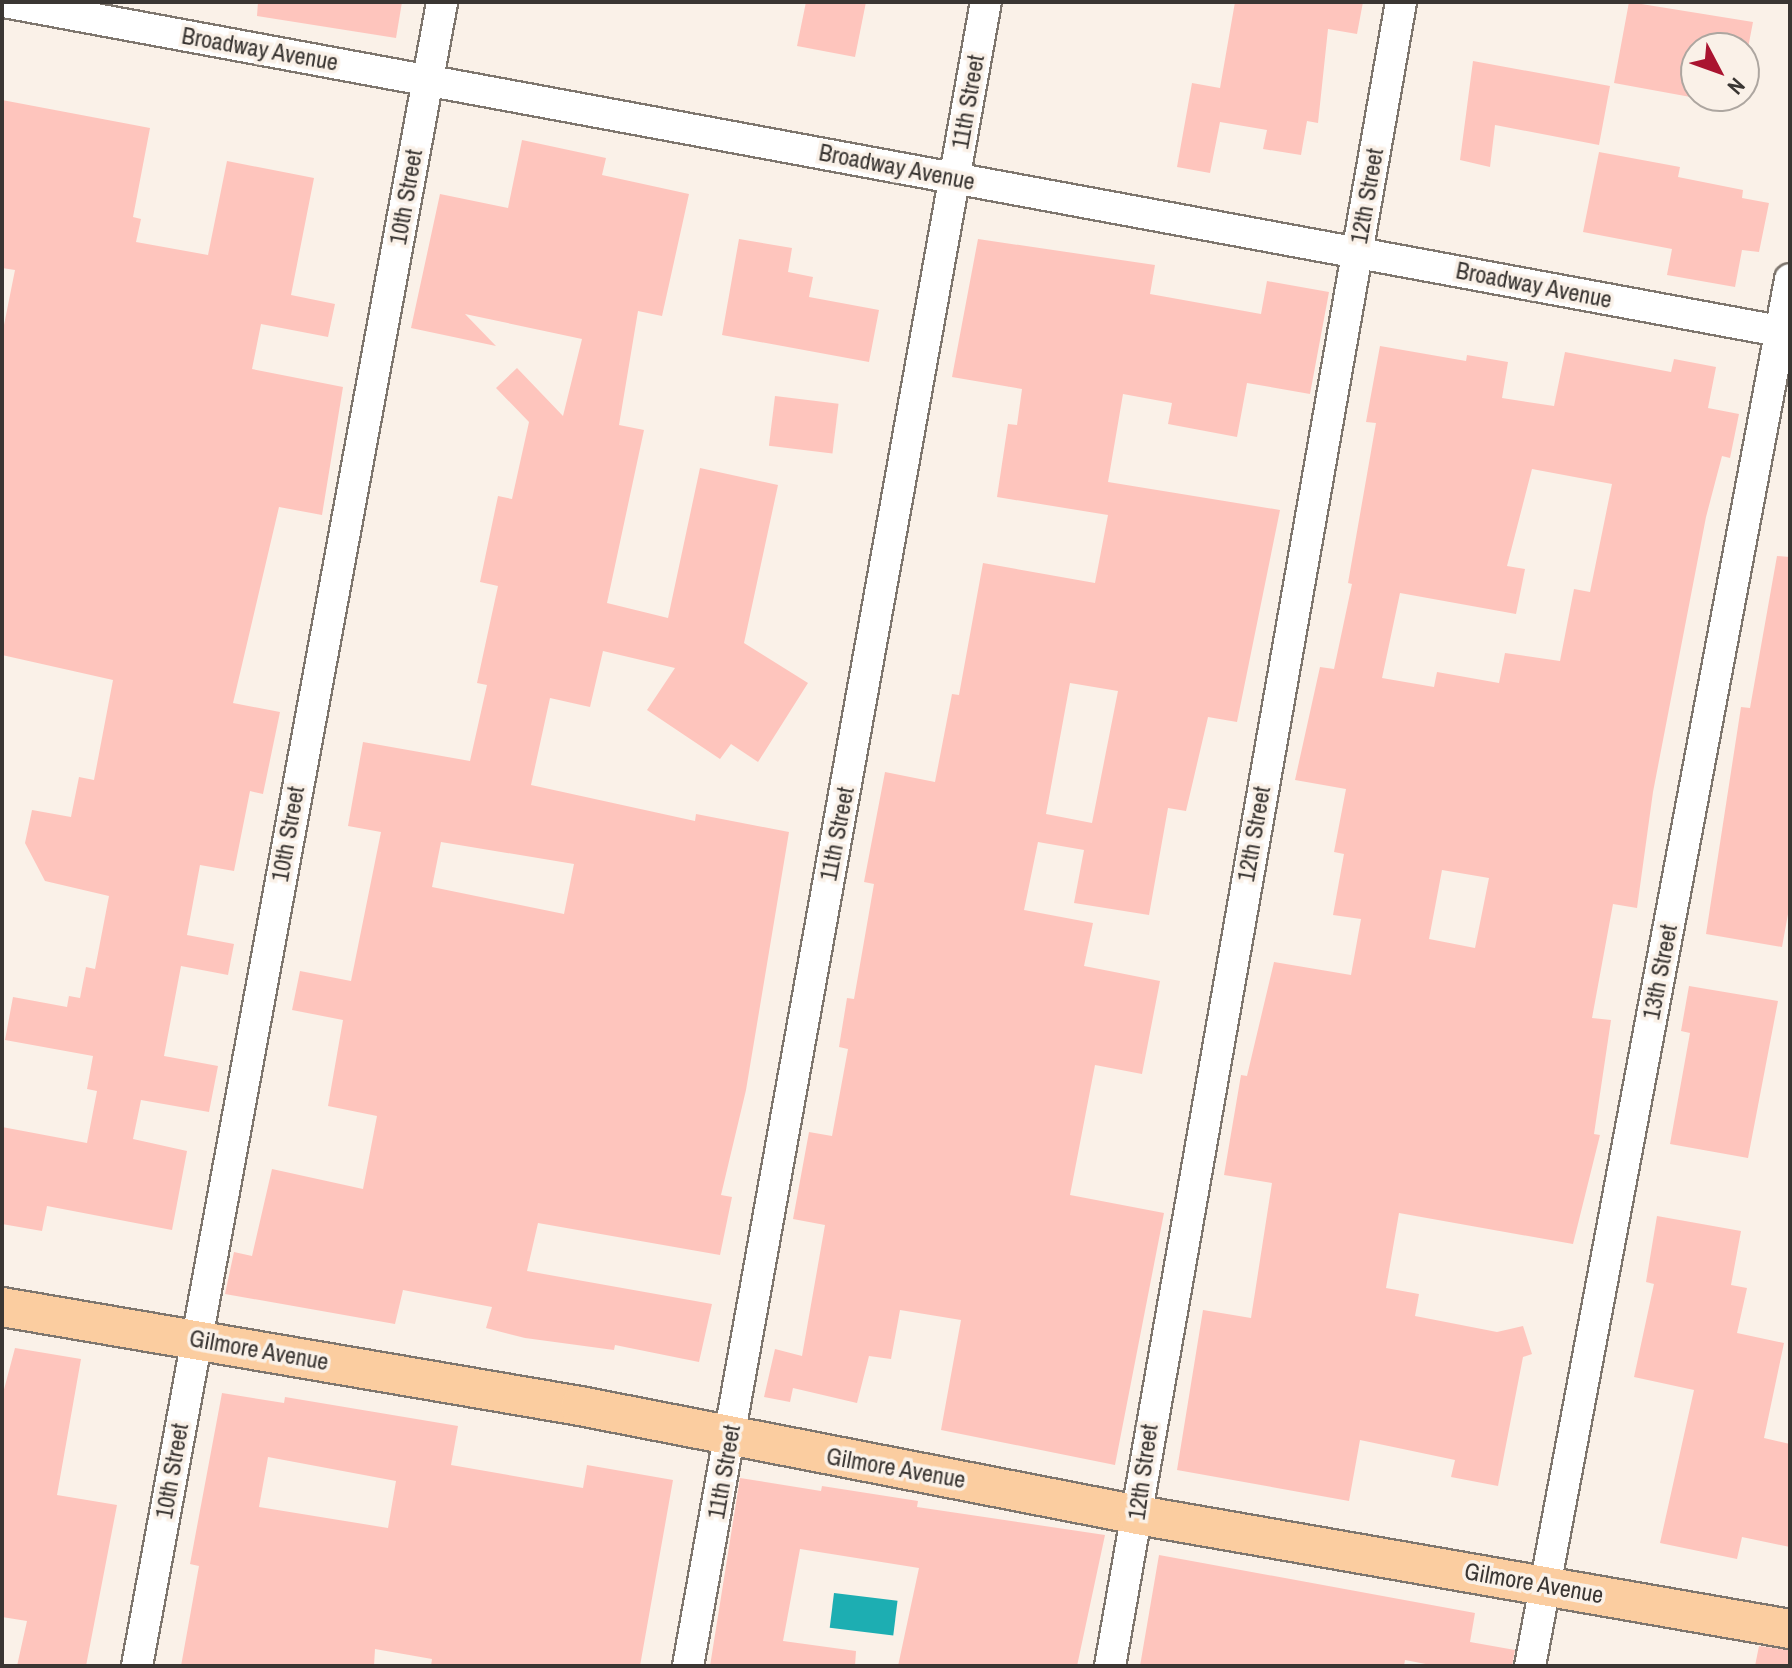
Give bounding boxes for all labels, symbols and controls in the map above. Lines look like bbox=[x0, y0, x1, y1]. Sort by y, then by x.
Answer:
street label: Broadway Avenue bbox=[179, 21, 341, 77]
north arrow bbox=[1680, 32, 1760, 112]
street label: 11th Street bbox=[946, 53, 990, 151]
text: N bbox=[1721, 72, 1752, 101]
street label: Broadway Avenue bbox=[816, 138, 978, 196]
street label: 12th Street bbox=[1344, 146, 1390, 246]
street label: 10th Street bbox=[383, 147, 429, 247]
street label: Broadway Avenue bbox=[1453, 256, 1615, 314]
street label: 10th Street bbox=[265, 784, 311, 884]
street label: 12th Street bbox=[1231, 784, 1277, 884]
street label: 11th Street bbox=[814, 785, 860, 883]
street label: 13th Street bbox=[1637, 922, 1683, 1022]
street label: Gilmore Avenue bbox=[187, 1324, 331, 1376]
street label: 10th Street bbox=[149, 1421, 195, 1521]
street label: 12th Street bbox=[1122, 1422, 1164, 1522]
street label: 11th Street bbox=[702, 1423, 746, 1521]
street label: Gilmore Avenue bbox=[824, 1442, 968, 1494]
street label: Gilmore Avenue bbox=[1462, 1557, 1606, 1609]

